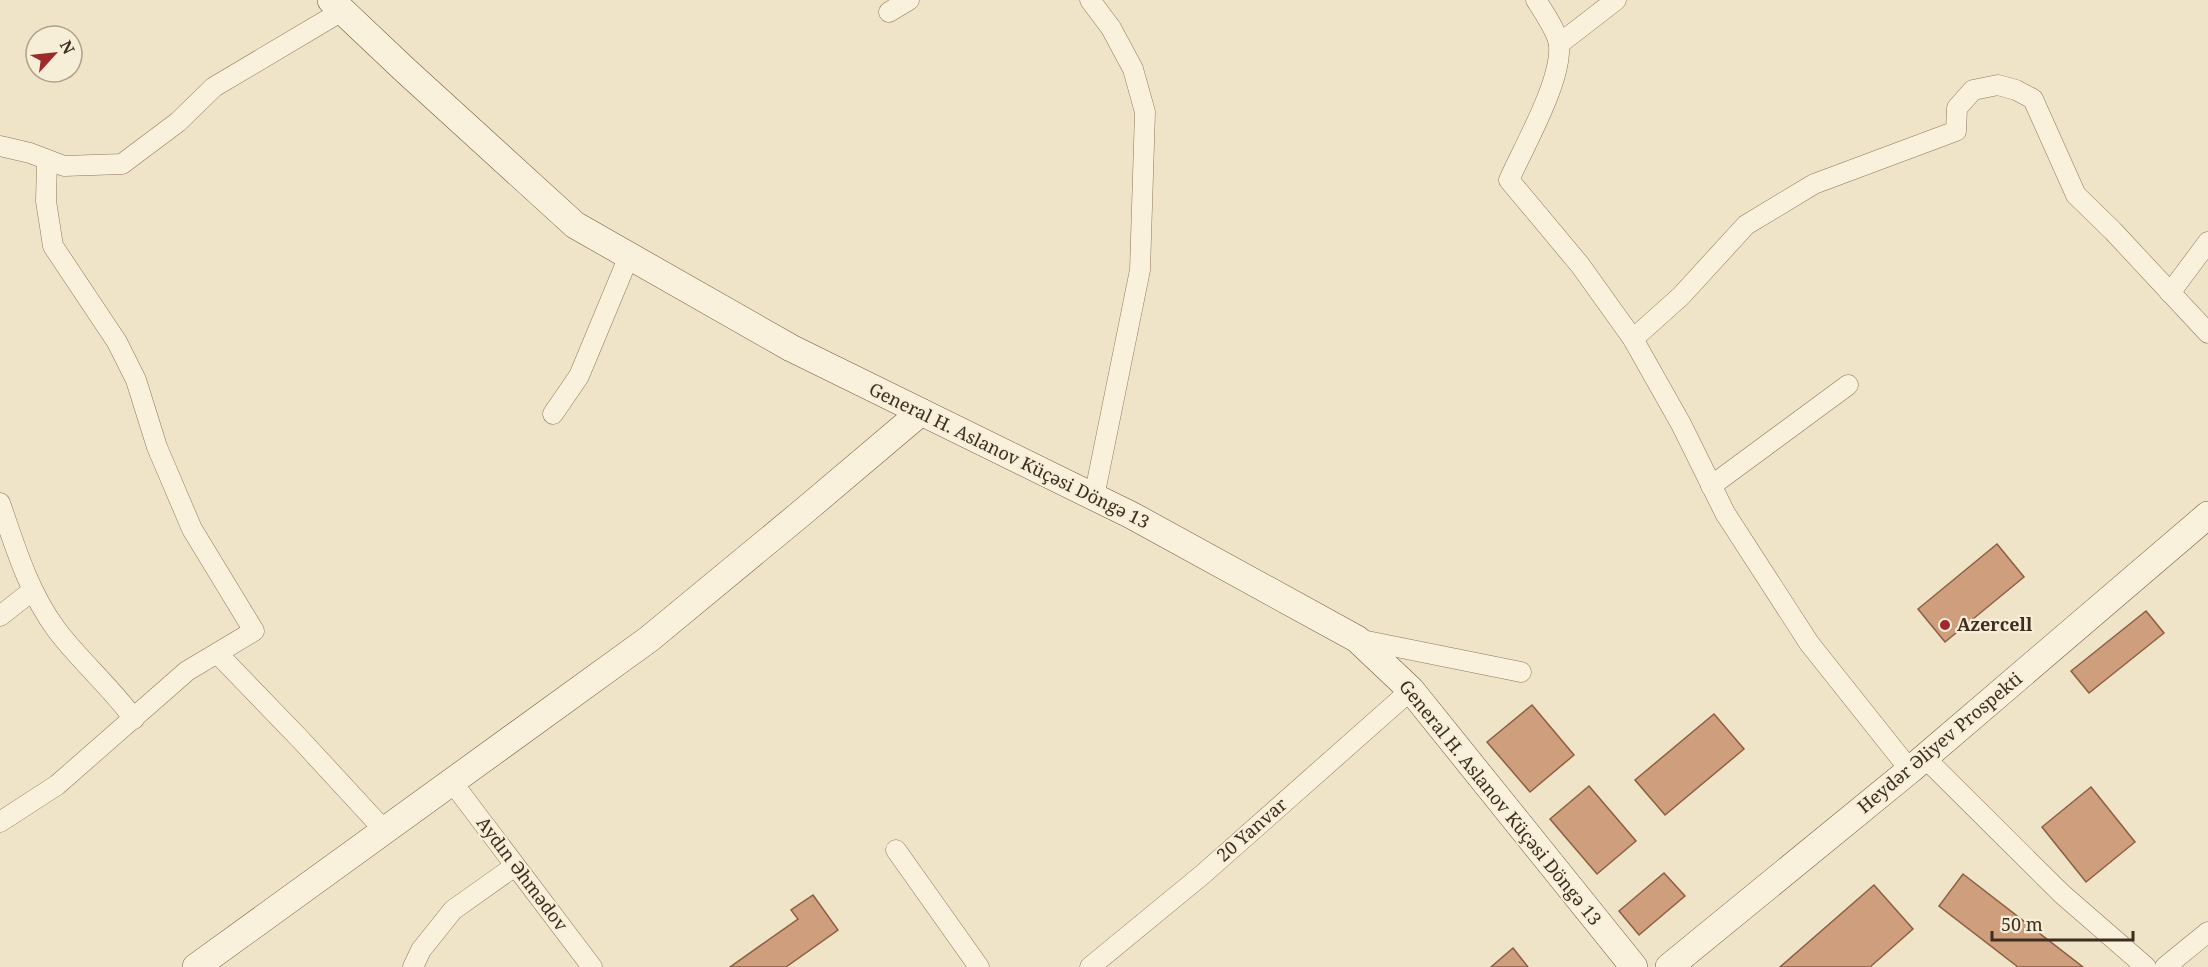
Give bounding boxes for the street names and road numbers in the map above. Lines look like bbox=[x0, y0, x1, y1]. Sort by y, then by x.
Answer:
street label: General H. Aslanov Küçəsi Döngə 13 bbox=[865, 377, 1154, 534]
street label: Heydər Əliyev Prospekti bbox=[1852, 666, 2027, 818]
street label: General H. Aslanov Küçəsi Döngə 13 bbox=[1394, 675, 1607, 930]
street label: 20 Yanvar bbox=[1211, 792, 1292, 866]
street label: Aydın Əhmədov bbox=[472, 811, 574, 936]

